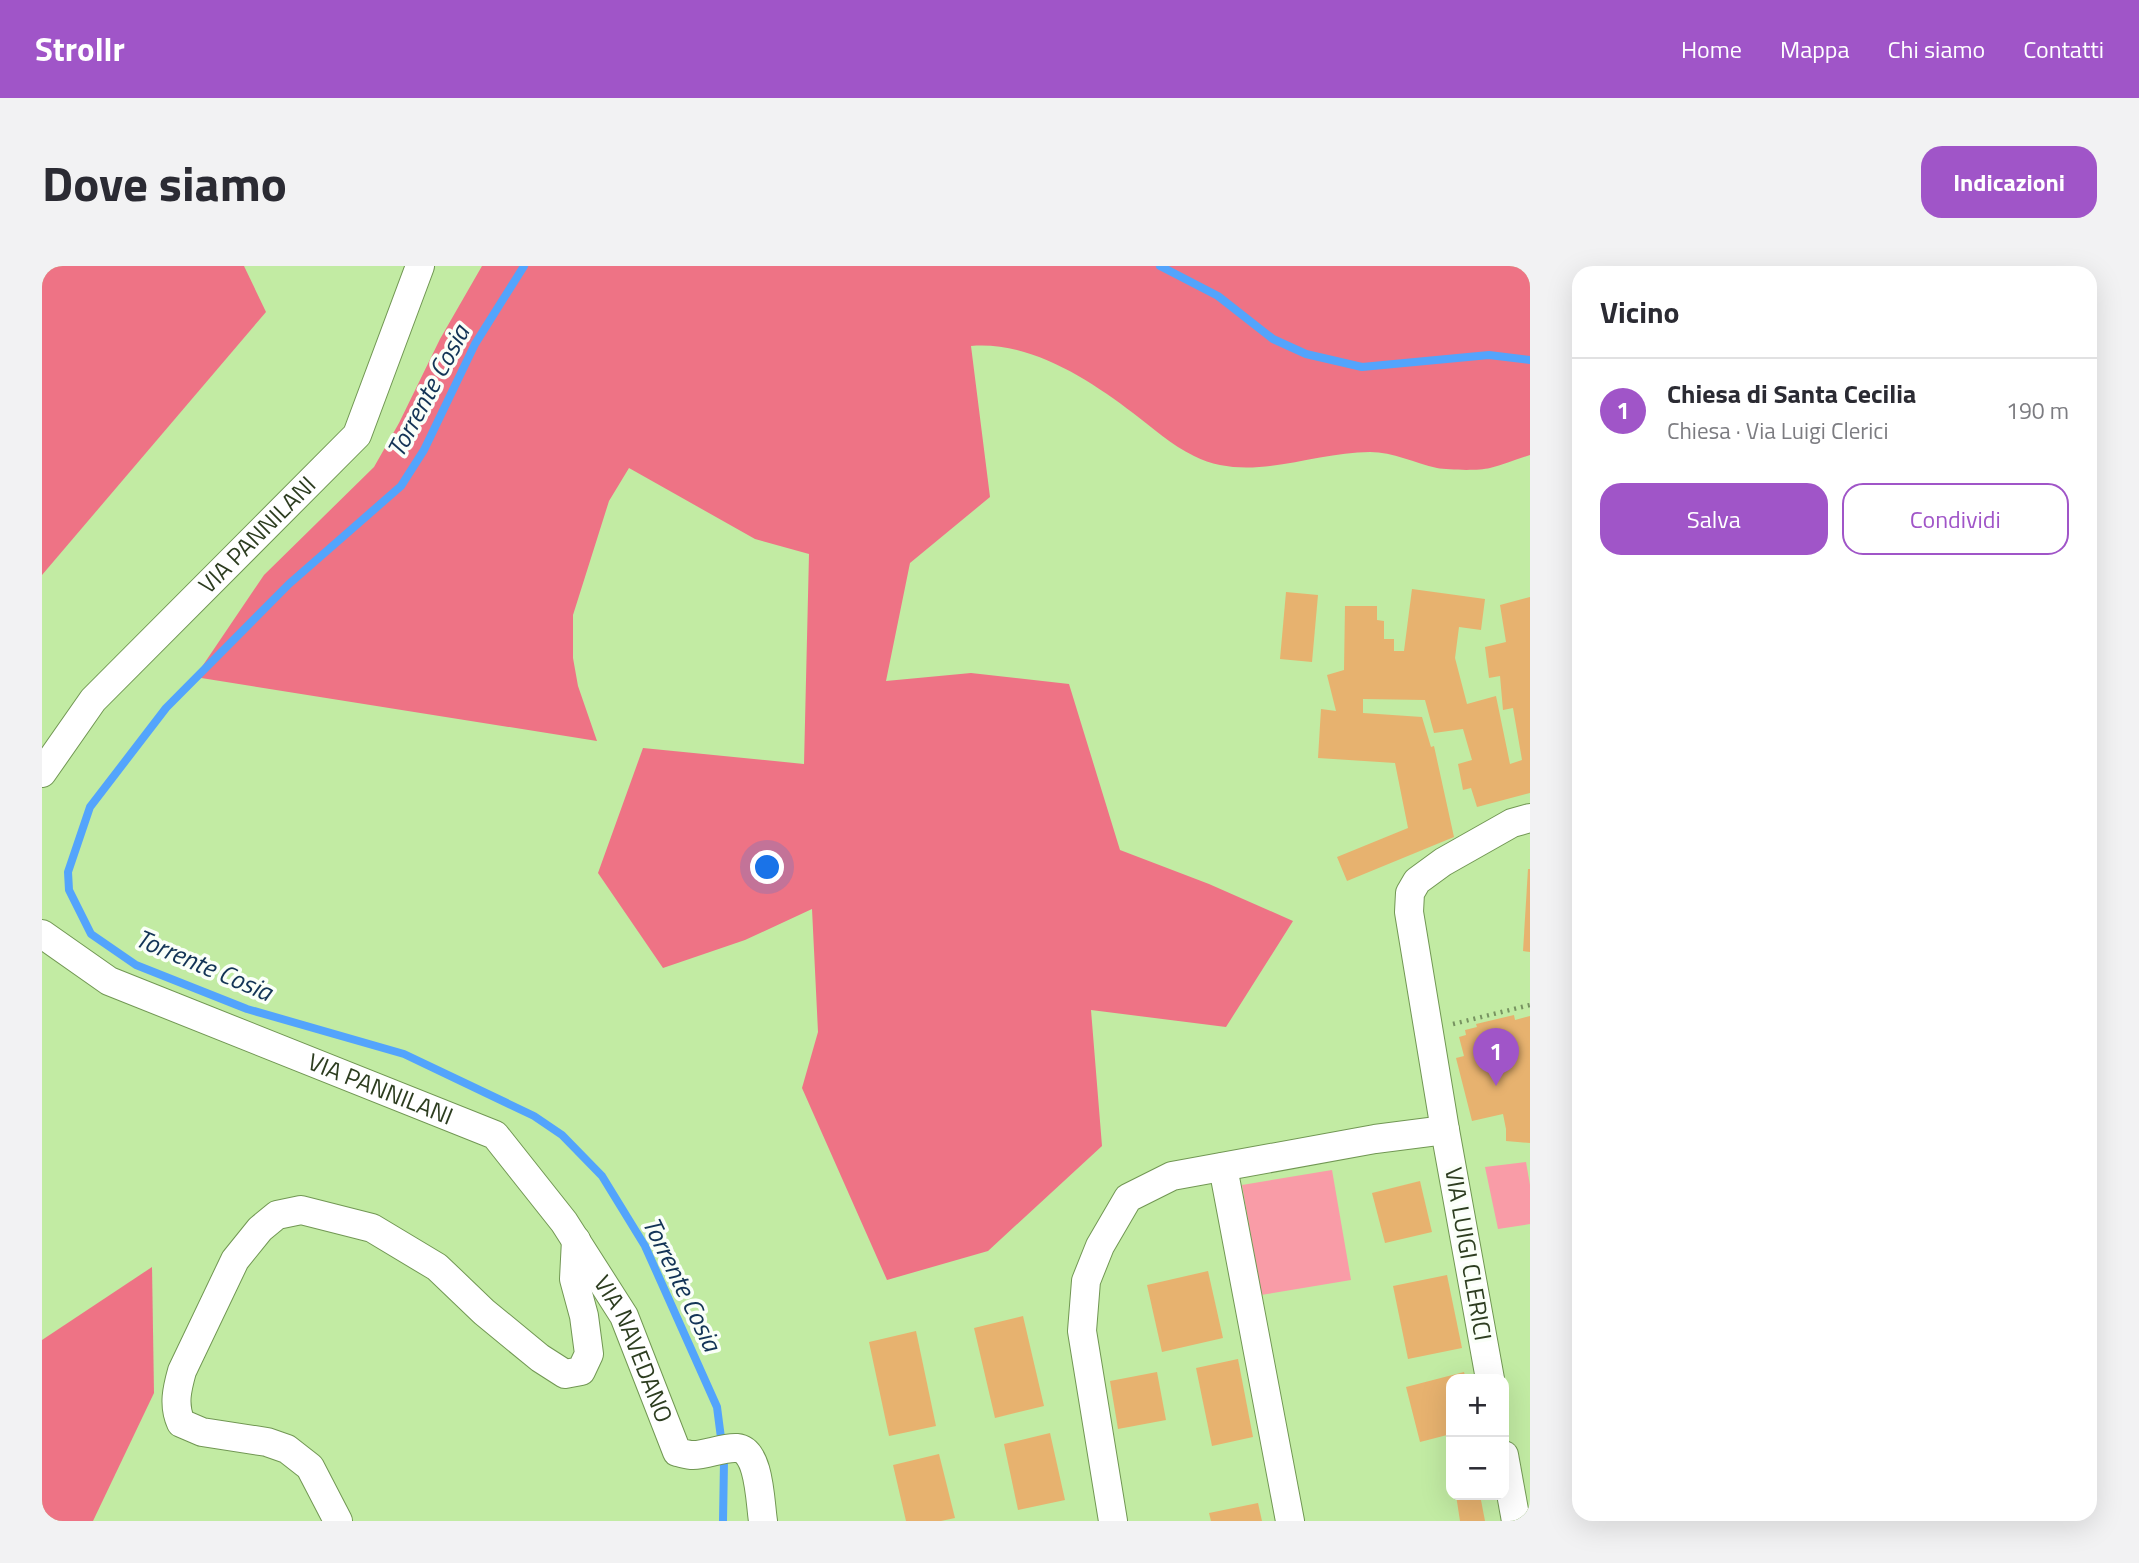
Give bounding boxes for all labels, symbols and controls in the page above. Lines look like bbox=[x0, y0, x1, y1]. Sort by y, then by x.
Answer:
text: Strollr bbox=[35, 24, 125, 74]
text: Home bbox=[1681, 31, 1742, 67]
text: Mappa bbox=[1780, 31, 1849, 67]
text: Chi siamo bbox=[1887, 31, 1985, 67]
text: Contatti bbox=[2023, 31, 2104, 67]
text: Dove siamo bbox=[42, 145, 287, 220]
button: Indicazioni bbox=[1921, 146, 2097, 218]
text: Vicino bbox=[1600, 289, 1680, 335]
water label: Torrente Cosia bbox=[376, 316, 480, 464]
text: Chiesa di Santa Cecilia bbox=[1667, 374, 1916, 413]
text: 1 bbox=[1617, 393, 1629, 428]
text: 190 m bbox=[2006, 393, 2069, 428]
text: Chiesa · Via Luigi Clerici bbox=[1667, 413, 1888, 448]
street label: VIA PANNILANI bbox=[190, 467, 324, 601]
button: Salva bbox=[1600, 483, 1828, 555]
button: Condividi bbox=[1842, 483, 2069, 555]
your location bbox=[750, 850, 784, 884]
water label: Torrente Cosia bbox=[130, 918, 280, 1012]
pin: 1 bbox=[1473, 1028, 1519, 1086]
street label: VIA PANNILANI bbox=[303, 1043, 459, 1134]
street label: VIA LUIGI CLERICI bbox=[1436, 1164, 1502, 1343]
water label: Torrente Cosia bbox=[633, 1210, 733, 1359]
street label: VIA NAVEDANO bbox=[585, 1268, 683, 1428]
map controls bbox=[1446, 1374, 1509, 1500]
button: + bbox=[1446, 1374, 1509, 1437]
button: − bbox=[1446, 1437, 1509, 1500]

